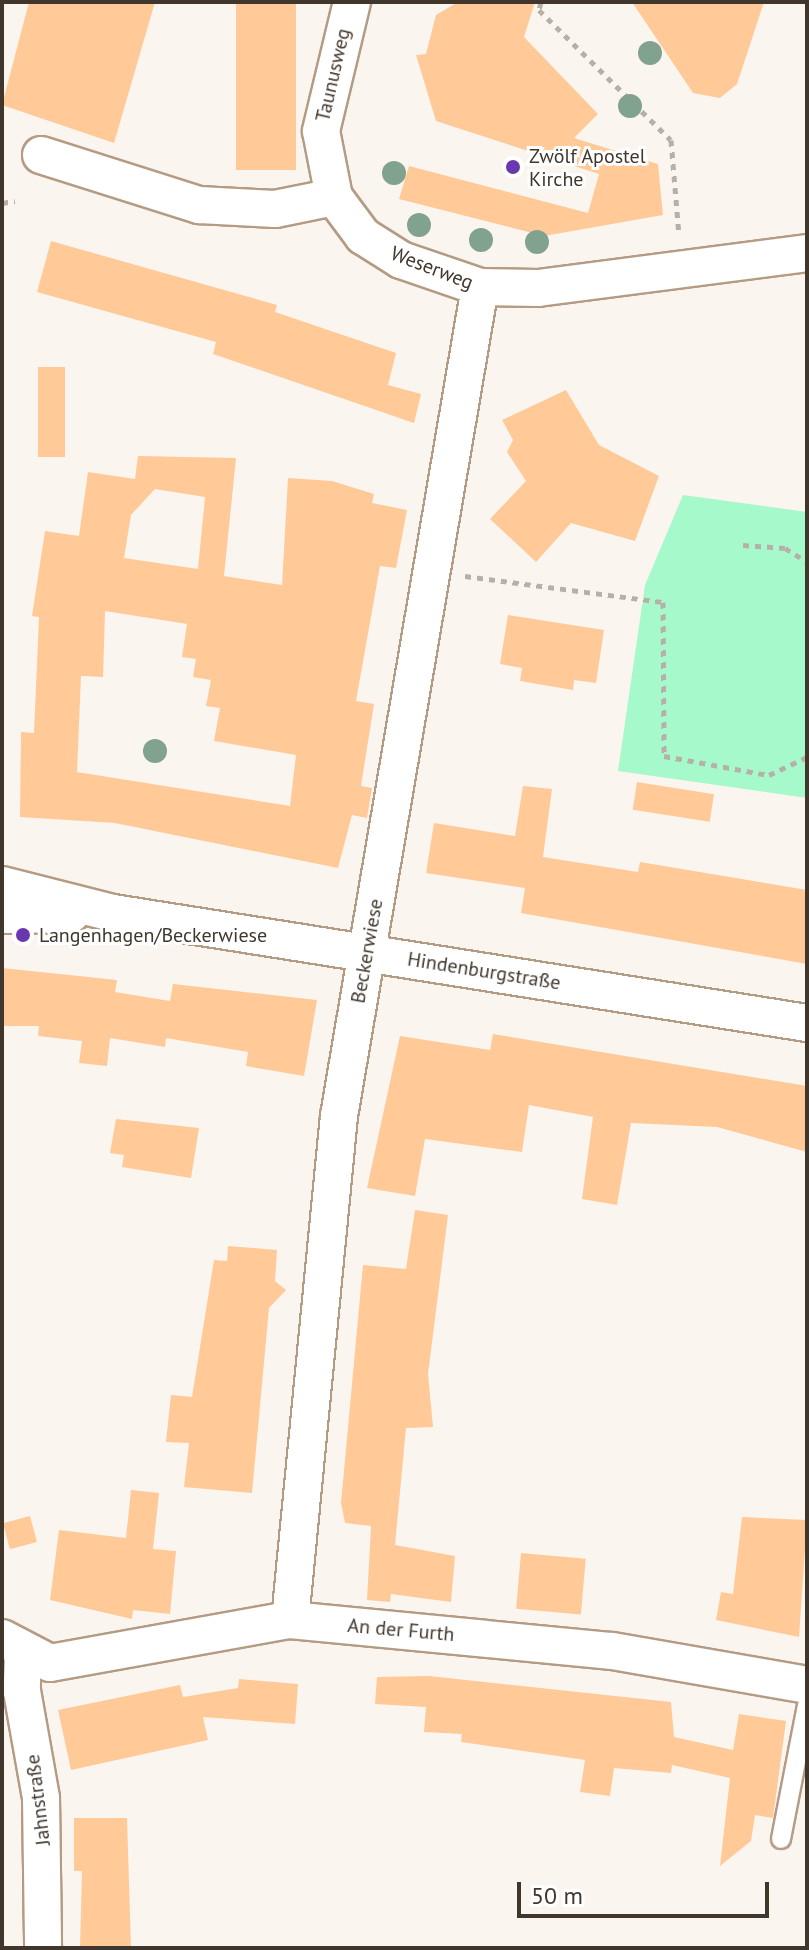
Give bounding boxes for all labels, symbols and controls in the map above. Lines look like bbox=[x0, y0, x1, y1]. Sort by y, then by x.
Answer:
street label: Taunusweg bbox=[311, 26, 355, 124]
place label: Zwölf Apostel Kirche bbox=[529, 144, 646, 191]
marker: Zwölf Apostel Kirche bbox=[504, 158, 522, 176]
street label: Weserweg bbox=[387, 241, 477, 295]
street label: Beckerwiese bbox=[346, 897, 388, 1005]
place label: Langenhagen/Beckerwiese bbox=[39, 923, 267, 947]
marker: Langenhagen/Beckerwiese bbox=[14, 926, 32, 944]
street label: Hindenburgstraße bbox=[406, 947, 562, 995]
street label: An der Furth bbox=[347, 1613, 455, 1647]
street label: Jahnstraße bbox=[21, 1753, 55, 1847]
scale bar bbox=[521, 1866, 773, 1916]
text: 50 m bbox=[531, 1880, 583, 1911]

